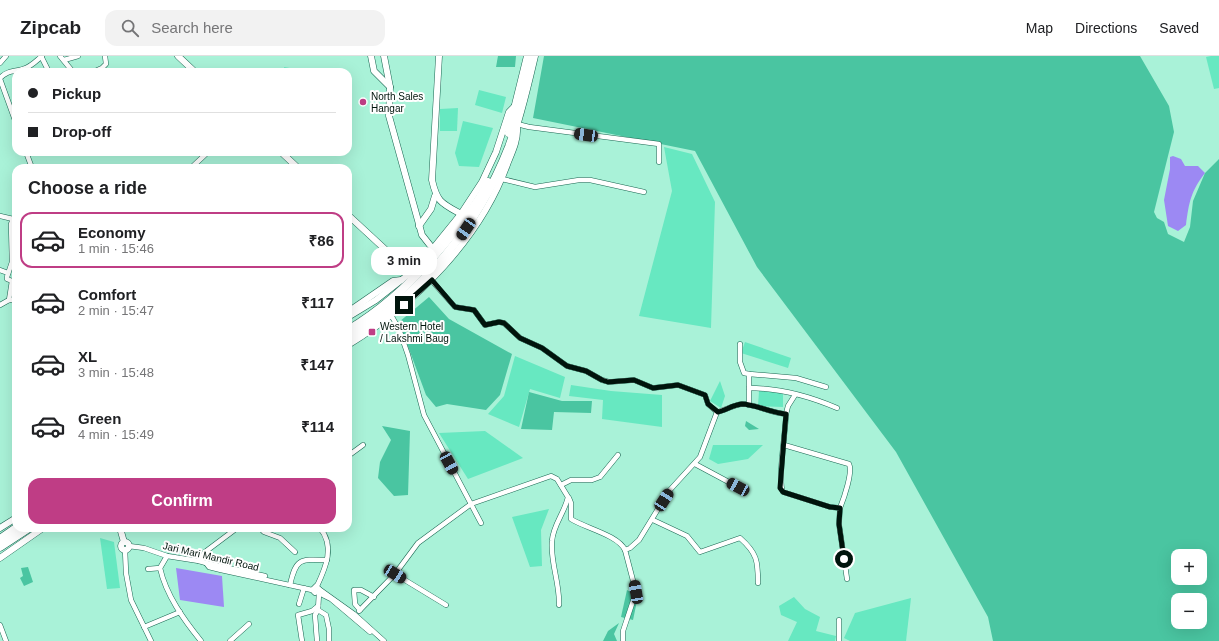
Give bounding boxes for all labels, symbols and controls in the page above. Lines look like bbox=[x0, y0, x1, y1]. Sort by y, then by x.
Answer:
search box bbox=[105, 10, 385, 46]
text: Zipcab bbox=[20, 17, 81, 38]
icon: search bbox=[119, 17, 141, 39]
text: Search here bbox=[151, 19, 233, 36]
text: Map bbox=[1026, 20, 1053, 36]
text: Directions bbox=[1075, 20, 1137, 36]
text: Saved bbox=[1159, 20, 1199, 36]
text: Pickup bbox=[52, 85, 101, 102]
place label: North Sales Hangar bbox=[371, 91, 423, 114]
marker: North Sales Hangar bbox=[358, 97, 368, 107]
text: Drop-off bbox=[52, 123, 111, 140]
car bbox=[573, 127, 599, 143]
text: Choose a ride bbox=[28, 178, 147, 198]
car bbox=[454, 216, 478, 242]
icon: car bbox=[30, 222, 66, 258]
text: Economy bbox=[78, 224, 146, 241]
text: ₹86 bbox=[309, 232, 334, 249]
text: 1 min · 15:46 bbox=[78, 241, 154, 256]
callout: 3 min bbox=[371, 247, 437, 275]
text: 3 min bbox=[387, 253, 421, 268]
icon: car bbox=[30, 284, 66, 320]
text: Comfort bbox=[78, 286, 136, 303]
text: ₹117 bbox=[301, 294, 334, 311]
route end bbox=[395, 296, 413, 314]
text: 2 min · 15:47 bbox=[78, 303, 154, 318]
place label: Western Hotel / Lakshmi Baug bbox=[380, 321, 449, 344]
marker: Western Hotel / Lakshmi Baug bbox=[367, 327, 377, 337]
icon: car bbox=[30, 346, 66, 382]
text: XL bbox=[78, 348, 97, 365]
text: ₹147 bbox=[300, 356, 334, 373]
text: 3 min · 15:48 bbox=[78, 365, 154, 380]
icon: car bbox=[30, 408, 66, 444]
text: Green bbox=[78, 410, 121, 427]
text: ₹114 bbox=[301, 418, 334, 435]
text: 4 min · 15:49 bbox=[78, 427, 154, 442]
car bbox=[438, 450, 460, 476]
car bbox=[725, 476, 751, 498]
button: Confirm bbox=[28, 478, 336, 524]
car bbox=[652, 487, 676, 513]
street label: Jari Mari Mandir Road bbox=[162, 540, 260, 573]
map controls bbox=[1171, 549, 1207, 629]
button: + bbox=[1171, 549, 1207, 585]
route start bbox=[835, 550, 853, 568]
car bbox=[382, 563, 408, 585]
car bbox=[628, 579, 644, 605]
button: − bbox=[1171, 593, 1207, 629]

